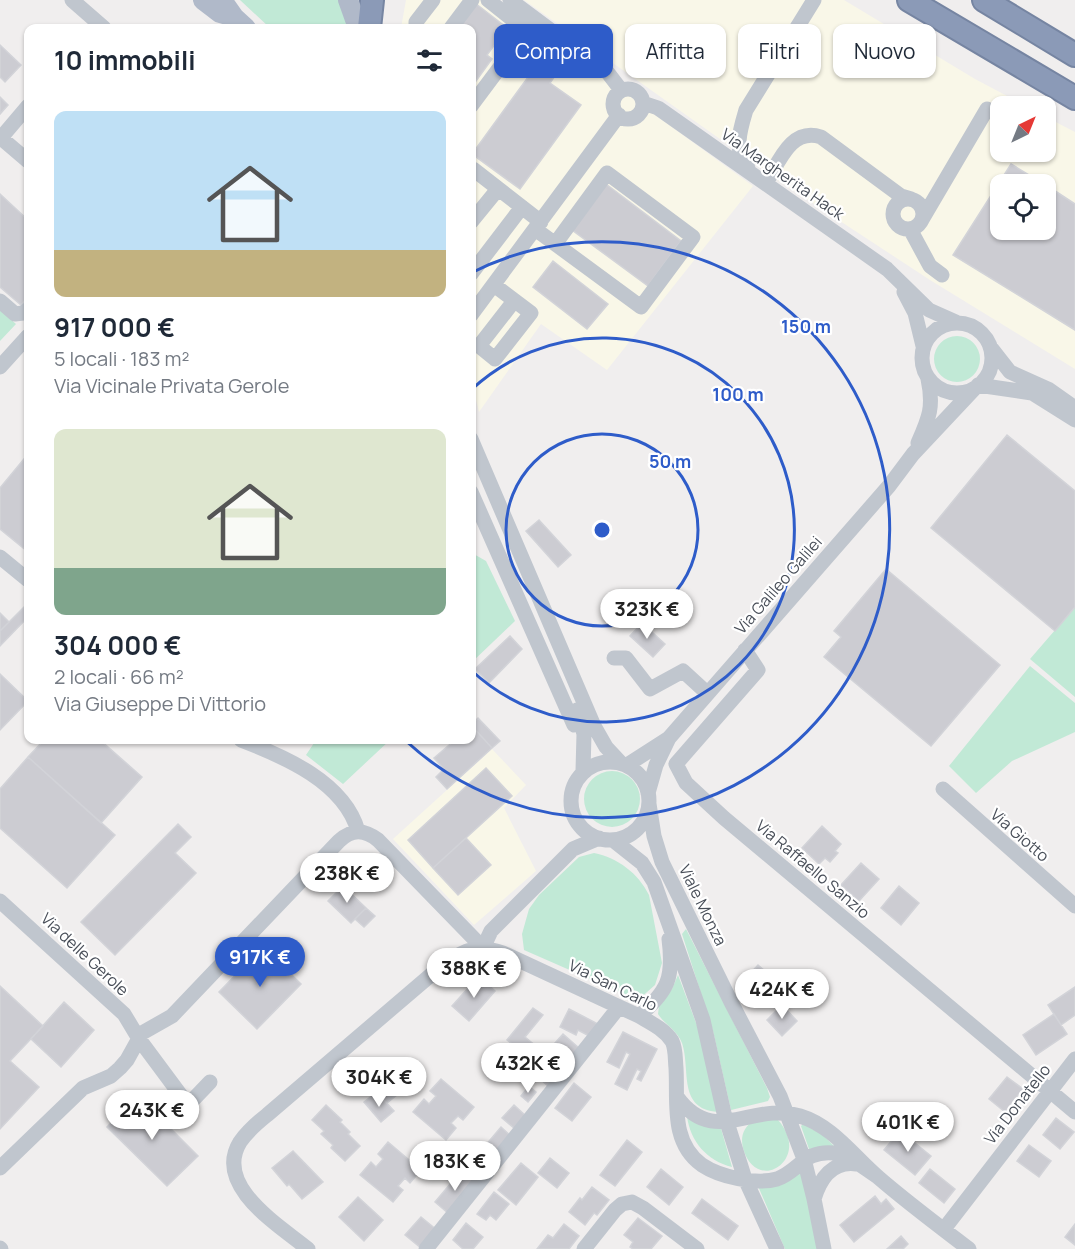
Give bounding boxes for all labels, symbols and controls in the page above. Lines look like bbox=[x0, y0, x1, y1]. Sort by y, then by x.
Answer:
chip: Compra bbox=[494, 24, 613, 78]
chip: Affitta bbox=[625, 24, 726, 78]
chip: Filtri bbox=[738, 24, 821, 78]
chip: Nuovo bbox=[833, 24, 936, 78]
text: 10 immobili bbox=[54, 42, 195, 78]
icon: filters bbox=[413, 44, 446, 77]
north arrow bbox=[990, 96, 1056, 162]
map controls bbox=[990, 96, 1056, 240]
street label: Via Margherita Hack bbox=[717, 123, 850, 225]
icon: home bbox=[196, 150, 304, 258]
button: locate bbox=[990, 174, 1056, 240]
text: 917 000 € bbox=[54, 309, 175, 345]
text: 150 m bbox=[781, 314, 831, 338]
text: 5 locali · 183 m² bbox=[54, 345, 189, 372]
text: Via Vicinale Privata Gerole bbox=[54, 372, 289, 399]
text: 100 m bbox=[712, 382, 764, 406]
text: 50 m bbox=[649, 449, 691, 473]
icon: home bbox=[196, 468, 304, 576]
centre of rings bbox=[592, 520, 612, 540]
street label: Via Galileo Galilei bbox=[729, 531, 827, 639]
pin: 323K € bbox=[598, 589, 696, 640]
text: 323K € bbox=[614, 595, 680, 622]
text: 304 000 € bbox=[54, 627, 182, 663]
text: 2 locali · 66 m² bbox=[54, 663, 184, 690]
text: Via Giuseppe Di Vittorio bbox=[54, 690, 266, 717]
street label: Via Giotto bbox=[986, 803, 1054, 867]
street label: Via Raffaello Sanzio bbox=[751, 815, 875, 923]
pin: 238K € bbox=[298, 853, 396, 904]
text: 238K € bbox=[314, 859, 380, 886]
street label: Viale Monza bbox=[674, 861, 732, 949]
street label: Via delle Gerole bbox=[36, 907, 134, 1001]
pin: 917K € bbox=[211, 937, 309, 988]
text: 917K € bbox=[229, 943, 291, 970]
pin: 388K € bbox=[425, 948, 523, 999]
text: 388K € bbox=[441, 954, 507, 981]
street label: Via San Carlo bbox=[565, 954, 661, 1016]
pin: 424K € bbox=[733, 969, 831, 1020]
text: 424K € bbox=[749, 975, 815, 1002]
pin: 432K € bbox=[479, 1043, 577, 1094]
text: 432K € bbox=[495, 1049, 561, 1076]
pin: 304K € bbox=[330, 1057, 428, 1108]
street label: Via Donatello bbox=[979, 1059, 1055, 1149]
text: 304K € bbox=[345, 1063, 413, 1090]
pin: 243K € bbox=[103, 1090, 201, 1141]
text: 243K € bbox=[119, 1096, 185, 1123]
pin: 401K € bbox=[859, 1102, 957, 1153]
text: 401K € bbox=[876, 1108, 940, 1135]
pin: 183K € bbox=[406, 1141, 504, 1192]
text: 183K € bbox=[424, 1147, 486, 1174]

